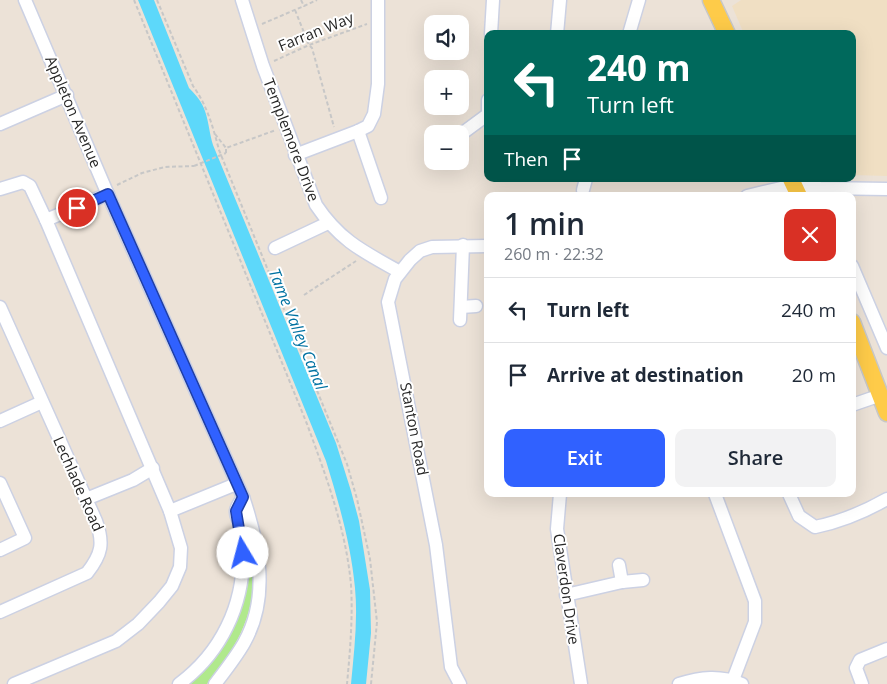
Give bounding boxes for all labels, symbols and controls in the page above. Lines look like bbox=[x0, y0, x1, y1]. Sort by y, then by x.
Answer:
street label: Farran Way bbox=[275, 7, 357, 55]
map controls bbox=[424, 15, 469, 170]
button: sound bbox=[424, 15, 469, 60]
text: 240 m bbox=[587, 44, 691, 91]
icon: left bbox=[504, 50, 569, 115]
street label: Appleton Avenue bbox=[41, 53, 107, 171]
button: + bbox=[424, 70, 469, 115]
street label: Templemore Drive bbox=[259, 75, 325, 204]
text: Turn left bbox=[587, 89, 674, 119]
button: − bbox=[424, 125, 469, 170]
icon: arrive bbox=[558, 145, 586, 173]
text: Then bbox=[504, 146, 548, 172]
pin bbox=[56, 187, 98, 229]
icon: arrive bbox=[63, 194, 91, 222]
text: 1 min bbox=[504, 203, 585, 244]
button: close bbox=[784, 209, 836, 261]
text: 260 m · 22:32 bbox=[504, 243, 604, 265]
water label: Tame Valley Canal bbox=[264, 265, 333, 394]
icon: left bbox=[504, 296, 532, 324]
text: Turn left bbox=[547, 297, 629, 323]
text: 240 m bbox=[781, 297, 836, 323]
icon: arrive bbox=[504, 361, 532, 389]
text: Arrive at destination bbox=[547, 362, 744, 388]
text: 20 m bbox=[792, 362, 836, 388]
street label: Stanton Road bbox=[396, 381, 434, 477]
button: Exit bbox=[504, 429, 665, 487]
button: Share bbox=[675, 429, 836, 487]
street label: Lechlade Road bbox=[49, 433, 109, 534]
position arrow bbox=[216, 526, 268, 578]
street label: Claverdon Drive bbox=[549, 532, 585, 646]

